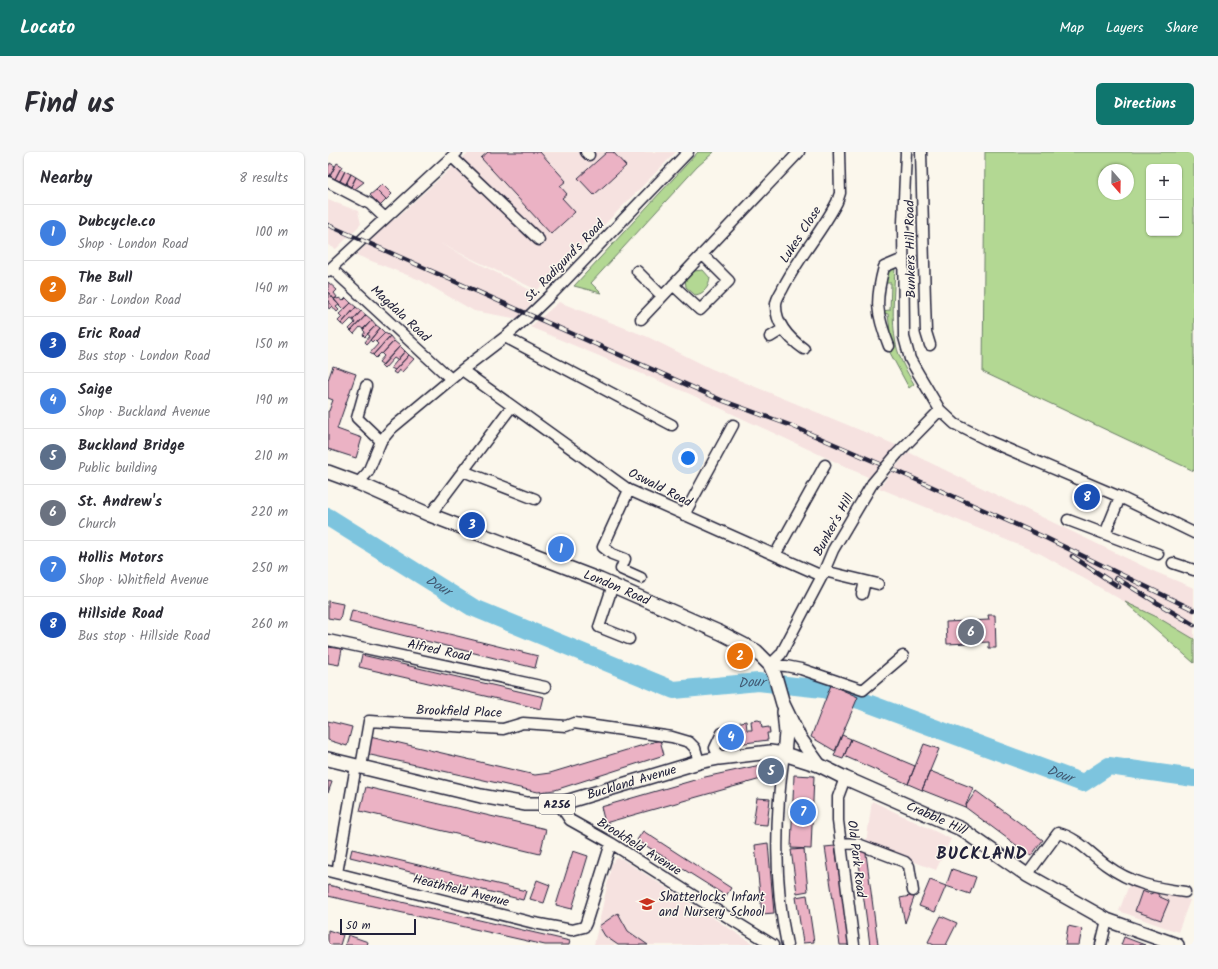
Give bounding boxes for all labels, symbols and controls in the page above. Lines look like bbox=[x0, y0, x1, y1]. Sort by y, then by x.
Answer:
text: Locato bbox=[20, 13, 75, 43]
text: Map bbox=[1060, 17, 1084, 39]
text: Layers bbox=[1106, 17, 1144, 39]
text: Share bbox=[1166, 17, 1198, 39]
text: Find us bbox=[24, 82, 115, 127]
button: Directions bbox=[1096, 83, 1194, 125]
north arrow bbox=[1098, 164, 1134, 200]
map controls bbox=[1146, 164, 1182, 236]
button: + bbox=[1146, 164, 1182, 200]
text: Nearby bbox=[40, 165, 92, 192]
text: 8 results bbox=[239, 168, 288, 189]
street label: Bunkers Hill Road bbox=[900, 199, 922, 298]
button: − bbox=[1146, 200, 1182, 236]
street label: Lukes Close bbox=[775, 202, 827, 268]
text: Dubcycle.co bbox=[78, 210, 155, 234]
street label: St. Radigund's Road bbox=[520, 214, 610, 307]
text: 1 bbox=[51, 222, 55, 243]
text: 100 m bbox=[255, 222, 288, 243]
text: Shop · London Road bbox=[78, 234, 188, 255]
text: The Bull bbox=[78, 266, 132, 290]
text: 2 bbox=[49, 278, 57, 299]
text: 140 m bbox=[255, 278, 288, 299]
street label: Magdala Road bbox=[365, 281, 435, 348]
text: Bar · London Road bbox=[78, 290, 181, 311]
text: Eric Road bbox=[78, 322, 140, 346]
text: 3 bbox=[49, 334, 57, 355]
text: 150 m bbox=[255, 334, 288, 355]
text: Bus stop · London Road bbox=[78, 346, 210, 367]
text: Saige bbox=[78, 378, 112, 402]
text: 4 bbox=[49, 390, 57, 411]
text: 190 m bbox=[256, 390, 288, 411]
text: Shop · Buckland Avenue bbox=[78, 402, 210, 423]
text: Buckland Bridge bbox=[78, 434, 185, 458]
text: 5 bbox=[50, 446, 56, 467]
text: 210 m bbox=[254, 446, 288, 467]
your location bbox=[678, 448, 698, 468]
text: Public building bbox=[78, 458, 157, 479]
street label: Oswald Road bbox=[624, 463, 696, 513]
pin: 8 bbox=[1074, 482, 1100, 512]
text: St. Andrew's bbox=[78, 490, 162, 514]
street label: Bunker's Hill bbox=[808, 490, 860, 560]
text: 6 bbox=[49, 502, 57, 523]
text: 220 m bbox=[251, 502, 288, 523]
pin: 3 bbox=[459, 510, 485, 540]
text: Church bbox=[78, 514, 116, 535]
pin: 1 bbox=[548, 534, 574, 564]
text: Hollis Motors bbox=[78, 546, 164, 570]
text: 7 bbox=[50, 558, 56, 579]
text: 250 m bbox=[251, 558, 288, 579]
street label: London Road bbox=[580, 564, 654, 611]
water label: Dour bbox=[421, 569, 458, 604]
text: Shop · Whitfield Avenue bbox=[78, 570, 209, 591]
text: Hillside Road bbox=[78, 602, 163, 626]
text: 8 bbox=[49, 614, 57, 635]
text: 260 m bbox=[251, 614, 288, 635]
pin: 6 bbox=[958, 617, 984, 647]
text: Bus stop · Hillside Road bbox=[78, 626, 210, 647]
street label: Alfred Road bbox=[406, 634, 473, 668]
pin: 2 bbox=[727, 641, 753, 671]
water label: Dour bbox=[737, 671, 769, 695]
street label: Brookfield Place bbox=[416, 700, 503, 724]
pin: 4 bbox=[718, 722, 744, 752]
pin: 5 bbox=[758, 756, 784, 786]
street label: Buckland Avenue bbox=[584, 759, 679, 806]
water label: Dour bbox=[1044, 760, 1080, 791]
road number: A256 bbox=[539, 794, 575, 814]
street label: Crabble Hill bbox=[903, 796, 972, 841]
pin: 7 bbox=[790, 797, 816, 827]
street label: Brookfield Avenue bbox=[593, 813, 686, 882]
street label: Old Park Road bbox=[841, 819, 871, 899]
district label: BUCKLAND bbox=[936, 841, 1028, 868]
street label: Heathfield Avenue bbox=[411, 869, 511, 913]
place label: Shatterlocks Infant and Nursery School bbox=[659, 887, 766, 923]
school or university icon: Shatterlocks Infant and Nursery School bbox=[638, 895, 656, 913]
scale bar bbox=[340, 917, 416, 936]
text: 50 m bbox=[346, 917, 371, 935]

